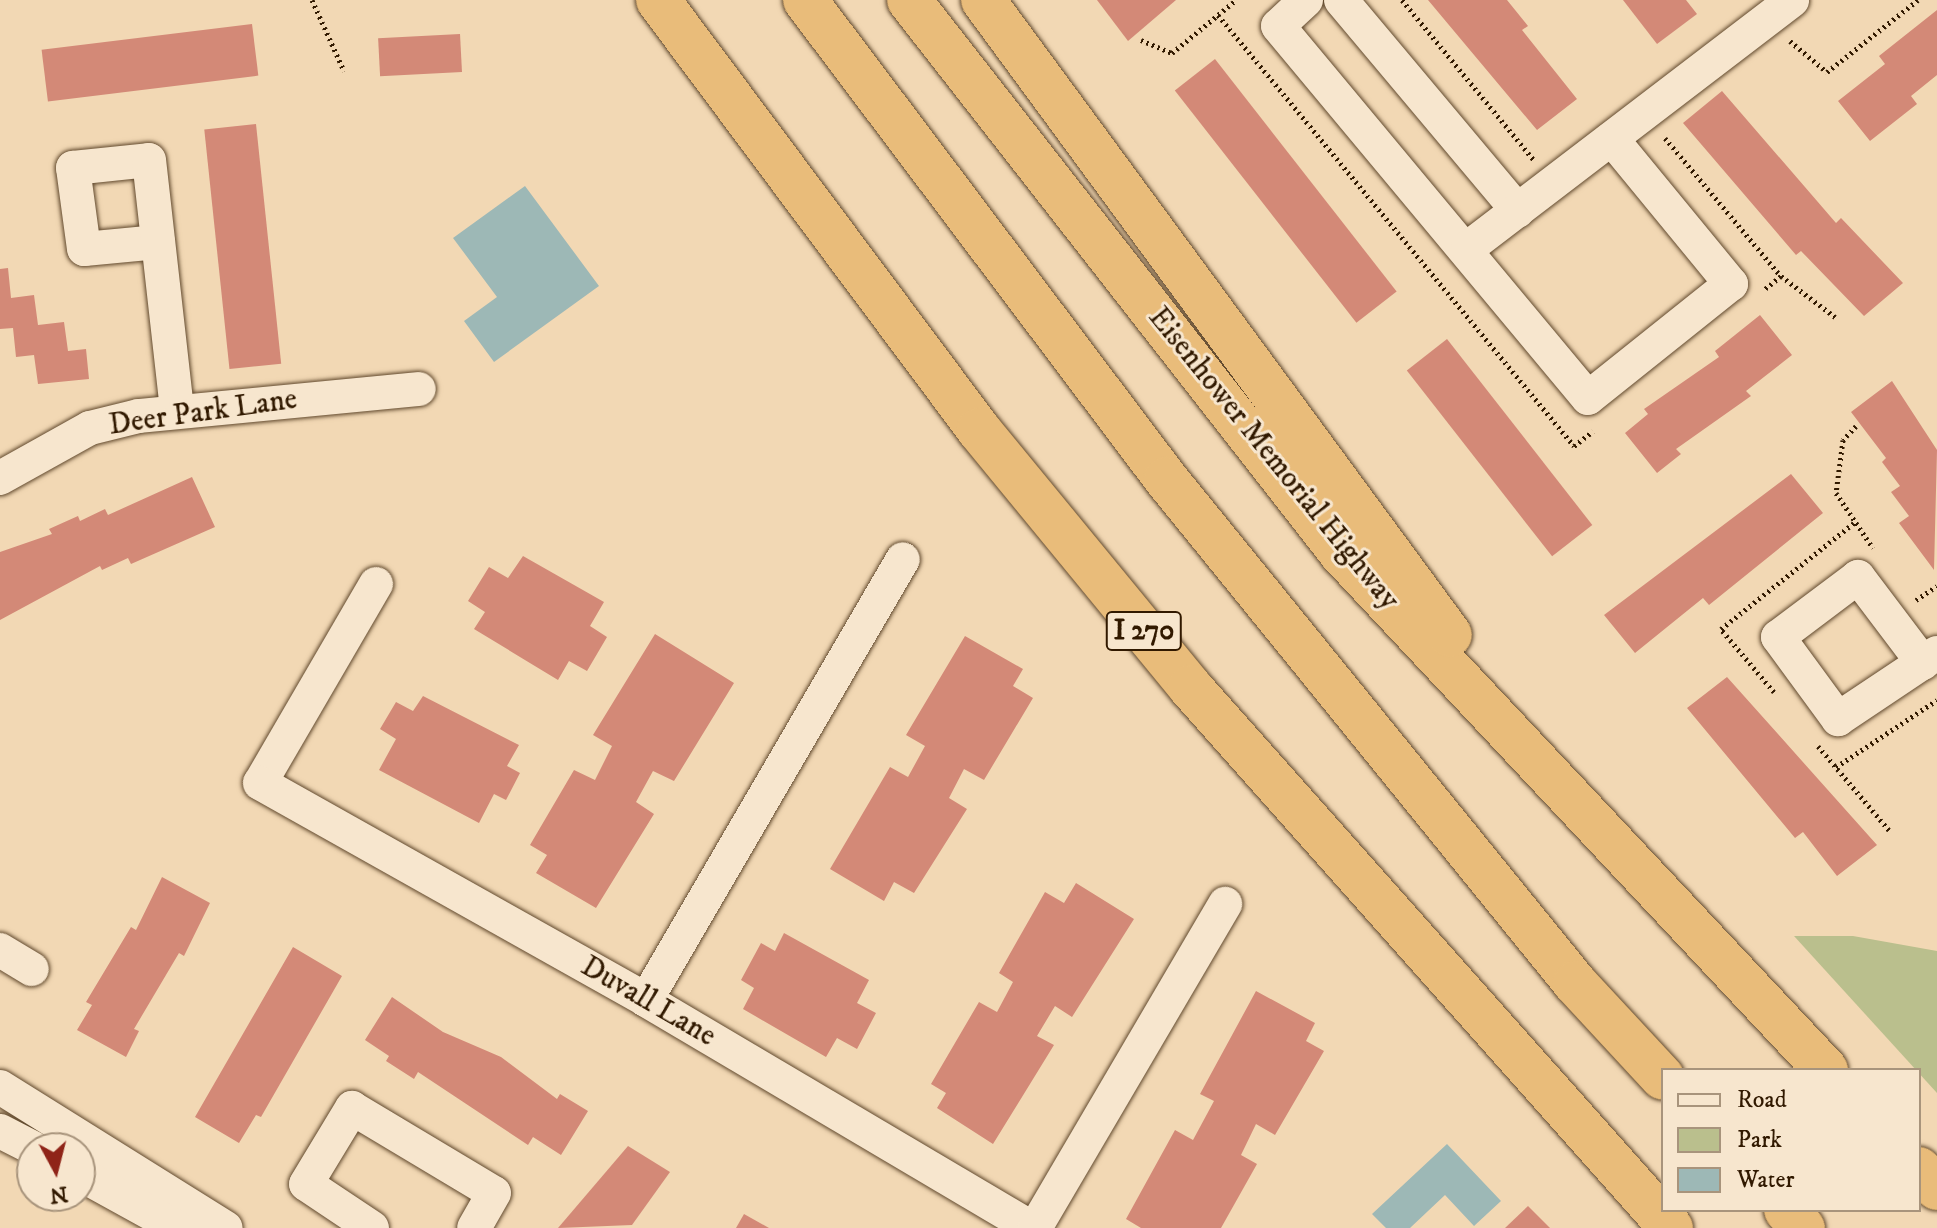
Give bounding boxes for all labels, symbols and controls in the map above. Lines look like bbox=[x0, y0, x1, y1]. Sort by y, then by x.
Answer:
street label: Eisenhower Memorial Highway bbox=[1140, 300, 1406, 618]
street label: Deer Park Lane bbox=[107, 382, 299, 444]
road number: I 270 bbox=[1104, 607, 1184, 655]
street label: Duvall Lane bbox=[574, 949, 722, 1055]
legend bbox=[1661, 1068, 1921, 1212]
text: Road bbox=[1737, 1085, 1787, 1115]
text: Park bbox=[1737, 1125, 1782, 1155]
north arrow bbox=[16, 1132, 96, 1212]
text: Water bbox=[1737, 1165, 1794, 1195]
text: N bbox=[48, 1180, 69, 1209]

